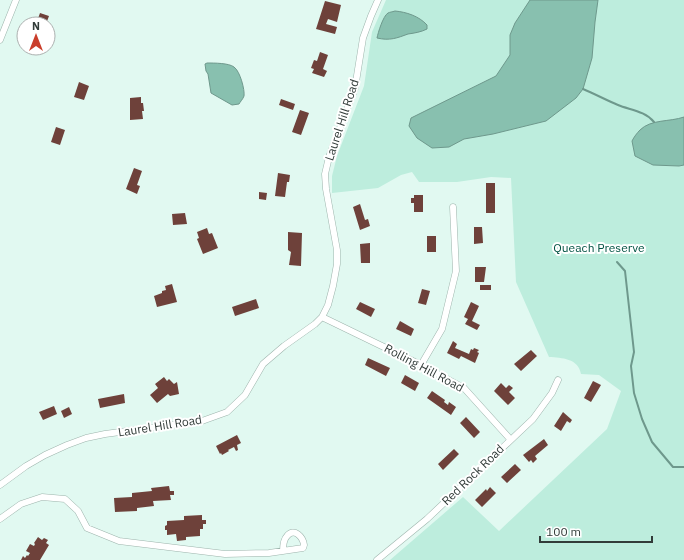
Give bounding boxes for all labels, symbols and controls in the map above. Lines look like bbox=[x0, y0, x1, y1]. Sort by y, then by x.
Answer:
north arrow bbox=[16, 16, 56, 56]
text: N bbox=[32, 19, 40, 33]
street label: Laurel Hill Road bbox=[321, 77, 362, 162]
park label: Queach Preserve bbox=[553, 240, 645, 255]
street label: Rolling Hill Road bbox=[382, 340, 467, 395]
street label: Laurel Hill Road bbox=[117, 411, 203, 440]
street label: Red Rock Road bbox=[438, 441, 507, 508]
scale bar bbox=[540, 518, 652, 544]
text: 100 m bbox=[546, 524, 581, 539]

